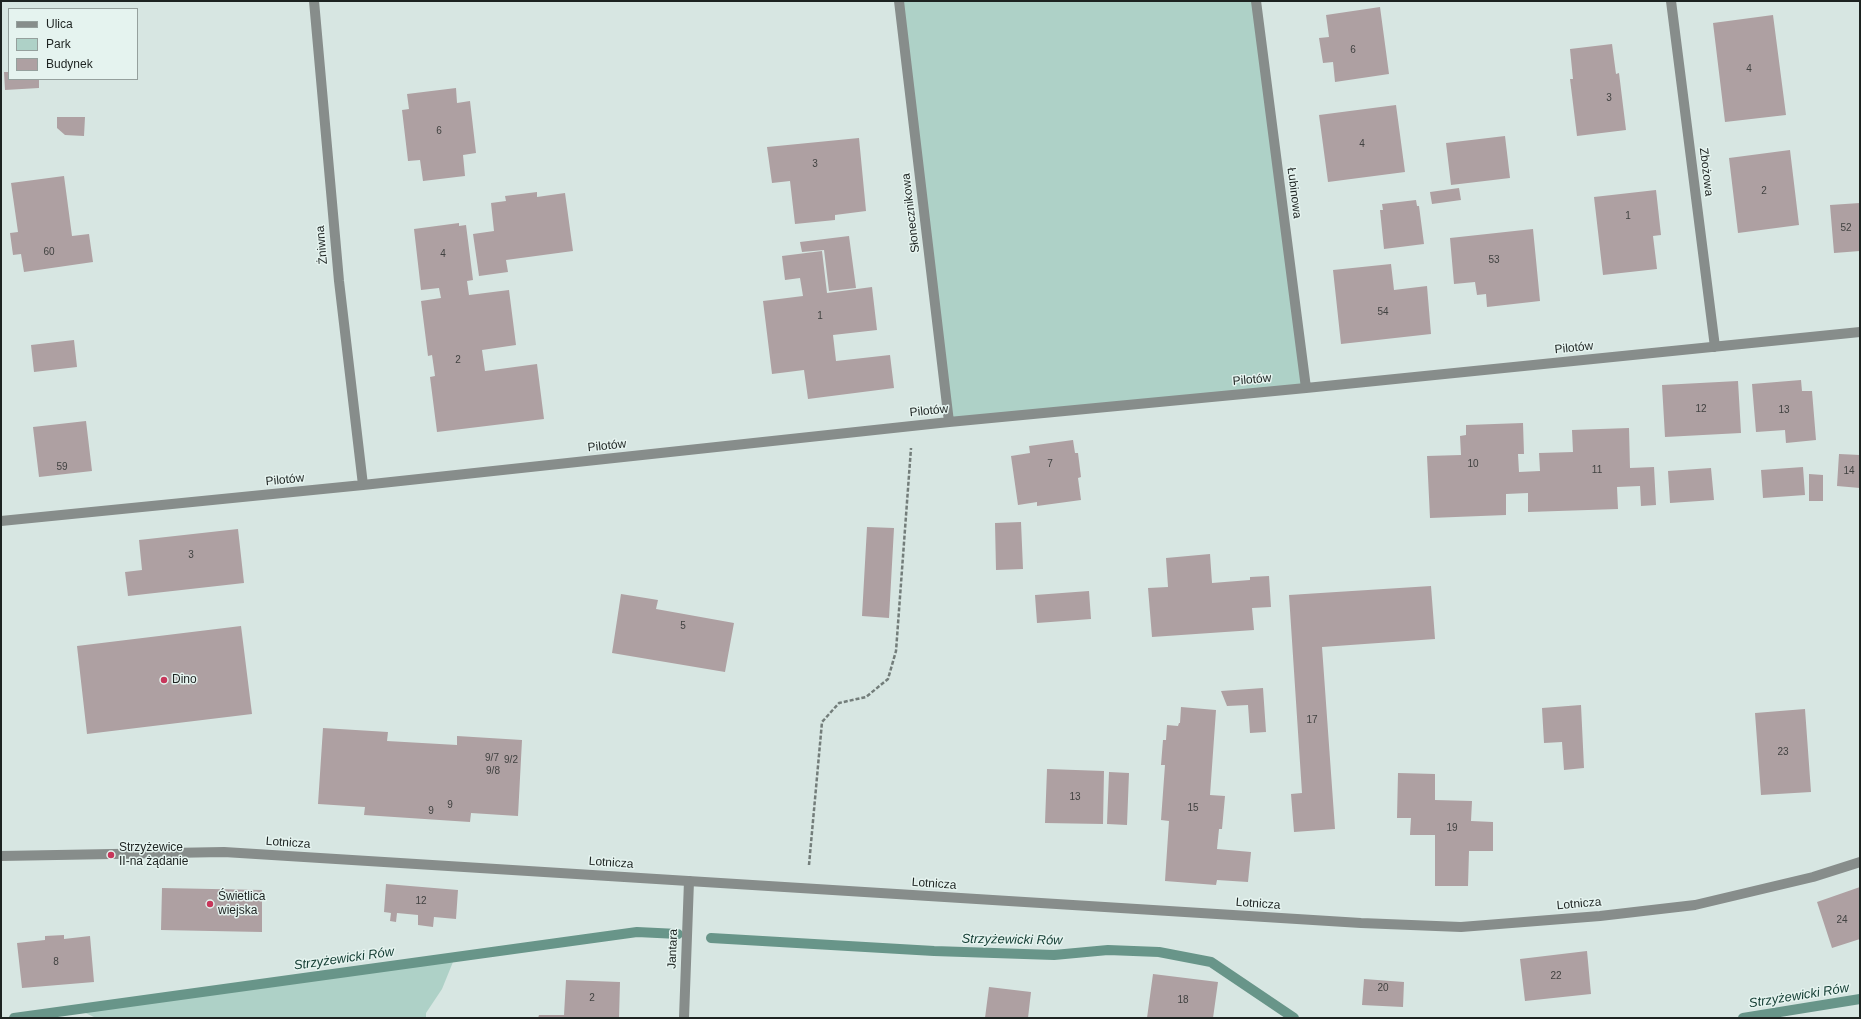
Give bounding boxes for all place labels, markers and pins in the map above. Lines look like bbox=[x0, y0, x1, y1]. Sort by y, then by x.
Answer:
place label: Dino bbox=[172, 673, 197, 687]
marker: Dino bbox=[159, 675, 169, 685]
place label: Strzyżewice II-na żądanie bbox=[119, 841, 188, 869]
marker: Strzyżewice II-na żądanie bbox=[106, 850, 116, 860]
place label: Świetlica wiejska bbox=[218, 890, 265, 918]
marker: Świetlica wiejska bbox=[205, 899, 215, 909]

